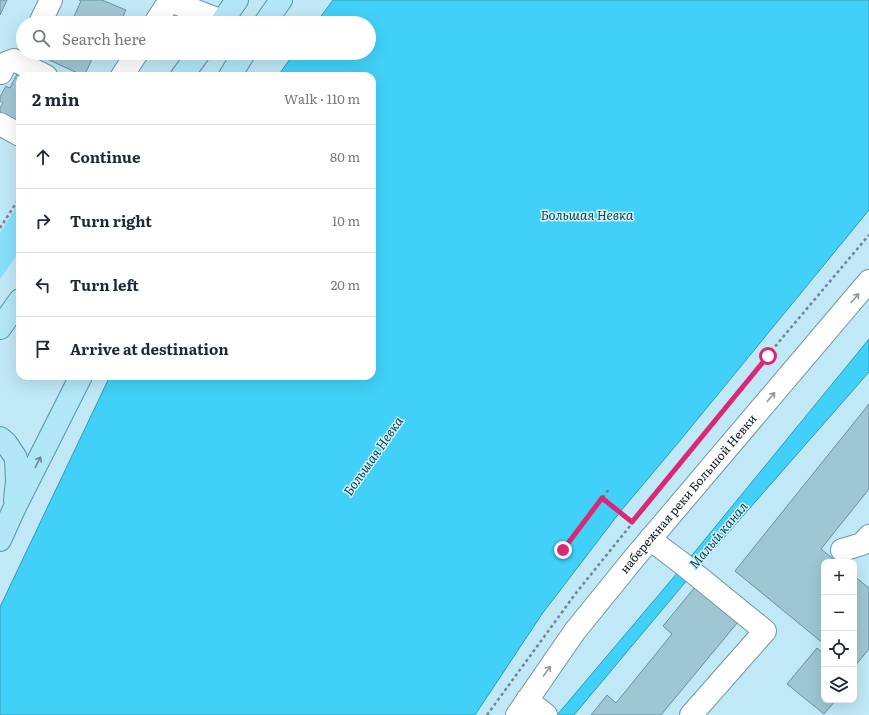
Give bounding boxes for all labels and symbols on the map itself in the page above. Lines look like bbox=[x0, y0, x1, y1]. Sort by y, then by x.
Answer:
water label: Большая Невка bbox=[541, 205, 634, 224]
one-way arrow bbox=[850, 293, 859, 303]
route start bbox=[759, 347, 777, 365]
one-way arrow bbox=[766, 392, 775, 402]
street label: набережная реки Большой Невки bbox=[615, 410, 760, 577]
water label: Большая Невка bbox=[338, 412, 407, 499]
one-way arrow bbox=[35, 456, 42, 468]
water label: Малый канал bbox=[684, 497, 751, 572]
route end bbox=[554, 541, 572, 559]
one-way arrow bbox=[543, 666, 551, 677]

